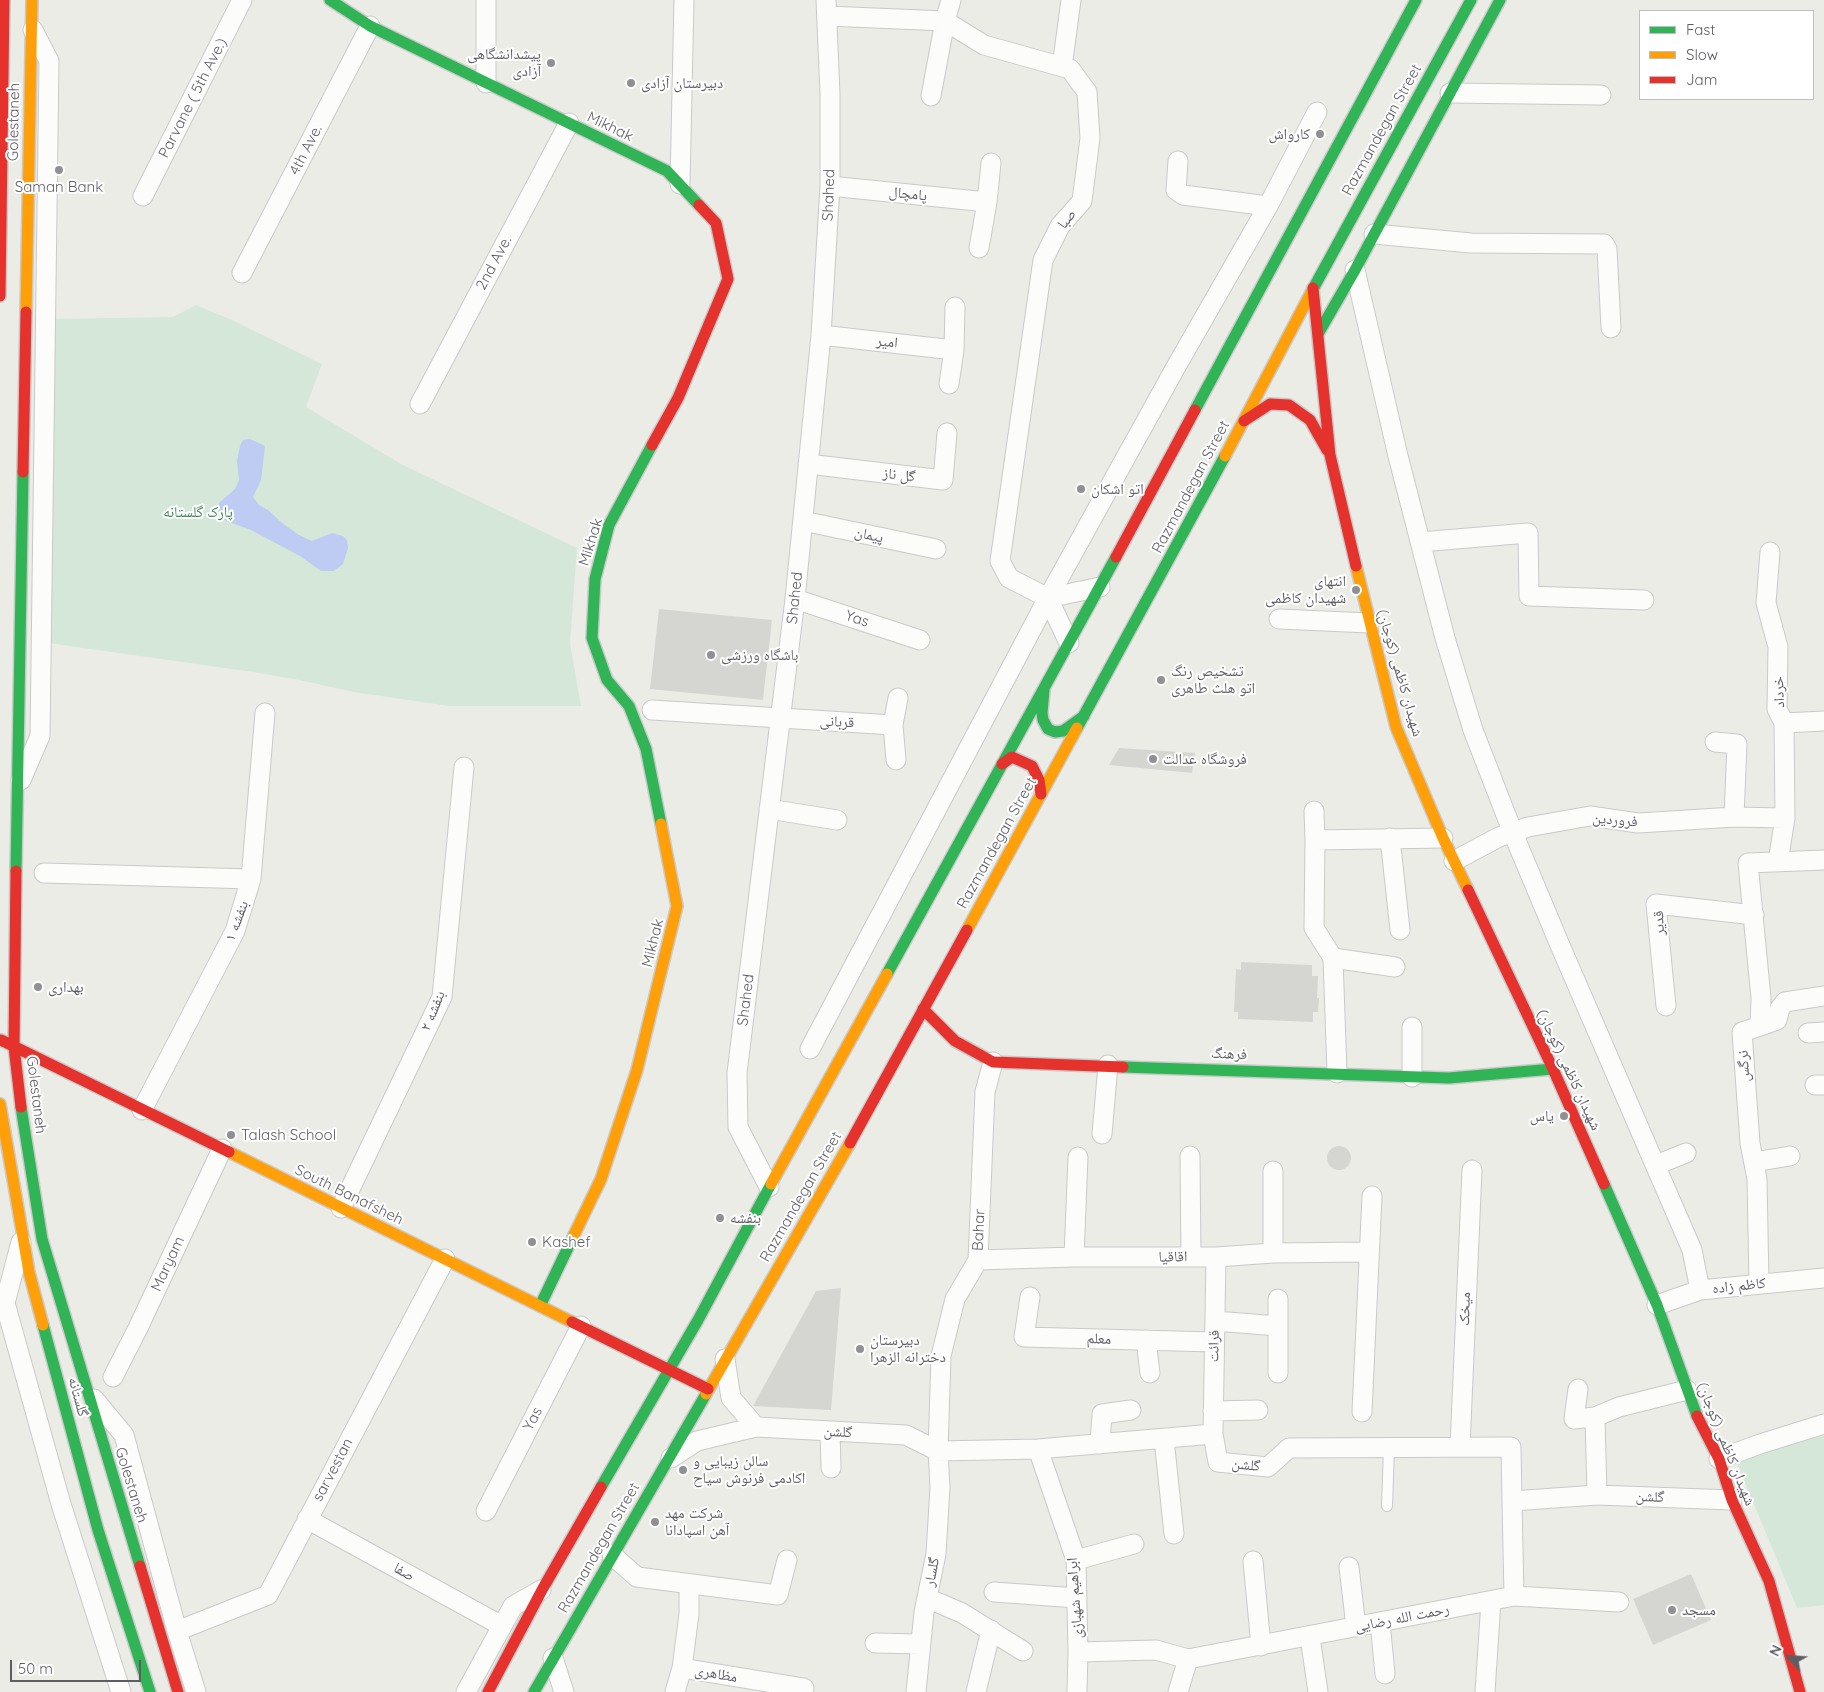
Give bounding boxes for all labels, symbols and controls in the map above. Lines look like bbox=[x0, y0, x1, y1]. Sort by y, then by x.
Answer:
legend bbox=[1639, 10, 1814, 100]
text: Fast bbox=[1686, 20, 1715, 39]
street label: Parvane ( 5th Ave.) bbox=[155, 35, 231, 161]
place label: پیشدانشگاهی آزادی bbox=[467, 45, 541, 80]
text: Slow bbox=[1686, 45, 1718, 64]
marker: پیشدانشگاهی آزادی bbox=[545, 57, 557, 69]
street label: Razmandegan Street bbox=[1338, 61, 1426, 199]
text: Jam bbox=[1686, 70, 1717, 89]
place label: دبیرستان آزادی bbox=[641, 74, 723, 92]
marker: دبیرستان آزادی bbox=[625, 77, 637, 89]
street label: Golestaneh bbox=[4, 83, 24, 161]
street label: Mikhak bbox=[584, 108, 636, 146]
street label: 4th Ave. bbox=[286, 122, 326, 178]
place label: کارواش bbox=[1268, 125, 1310, 143]
marker: کارواش bbox=[1314, 128, 1326, 140]
marker: Saman Bank bbox=[53, 164, 65, 176]
street label: Shahed bbox=[819, 169, 839, 221]
place label: Saman Bank bbox=[15, 178, 103, 196]
street label: پامچال bbox=[888, 183, 928, 205]
street label: صبا bbox=[1054, 206, 1080, 232]
street label: 2nd Ave. bbox=[472, 233, 516, 293]
street label: امیر bbox=[875, 332, 899, 352]
street label: Razmandegan Street bbox=[1148, 418, 1234, 556]
street label: گل ناز bbox=[882, 464, 916, 486]
place label: اتو اشکان bbox=[1091, 480, 1144, 498]
marker: اتو اشکان bbox=[1075, 483, 1087, 495]
park label: پارک گلستانه bbox=[163, 503, 233, 521]
street label: Mikhak bbox=[575, 516, 607, 568]
street label: پیمان bbox=[853, 523, 885, 547]
street label: Shahed bbox=[783, 571, 807, 625]
place label: انتهای شهیدان کاظمی bbox=[1265, 572, 1346, 607]
marker: انتهای شهیدان کاظمی bbox=[1350, 584, 1362, 596]
street label: Yas bbox=[843, 607, 871, 631]
street label: شهیدان کاظمی (کوجان) bbox=[1373, 607, 1427, 739]
place label: باشگاه ورزشی bbox=[721, 646, 798, 664]
marker: باشگاه ورزشی bbox=[705, 649, 717, 661]
place label: تشخیص رنگ اتو هلث طاهری bbox=[1171, 662, 1255, 697]
marker: تشخیص رنگ اتو هلث طاهری bbox=[1155, 674, 1167, 686]
street label: خرداد bbox=[1769, 676, 1789, 708]
street label: قربانی bbox=[819, 712, 855, 732]
place label: فروشگاه عدالت bbox=[1163, 750, 1247, 768]
marker: فروشگاه عدالت bbox=[1147, 753, 1159, 765]
street label: Razmandegan Street bbox=[953, 774, 1041, 912]
street label: فروردین bbox=[1592, 809, 1638, 831]
street label: بنفشه ۱ bbox=[221, 898, 253, 944]
street label: قدیر bbox=[1650, 910, 1668, 936]
street label: Mikhak bbox=[638, 917, 668, 969]
street label: Shahed bbox=[734, 973, 758, 1027]
place label: بهداری bbox=[48, 978, 84, 996]
marker: بهداری bbox=[32, 981, 44, 993]
street label: بنفشه ۲ bbox=[417, 988, 449, 1034]
street label: شهیدان کاظمی (کوجان) bbox=[1533, 1007, 1605, 1133]
street label: فرهنگ bbox=[1211, 1044, 1247, 1064]
street label: نرگس bbox=[1734, 1050, 1754, 1082]
street label: Golestaneh bbox=[22, 1055, 50, 1135]
place label: یاس bbox=[1530, 1107, 1554, 1125]
marker: یاس bbox=[1558, 1110, 1570, 1122]
place label: Talash School bbox=[241, 1126, 336, 1144]
marker: Talash School bbox=[225, 1129, 237, 1141]
street label: Razmandegan Street bbox=[756, 1129, 846, 1265]
street label: South Banafsheh bbox=[292, 1161, 406, 1229]
street label: Bahar bbox=[969, 1208, 989, 1252]
place label: بنفشه bbox=[730, 1209, 761, 1227]
marker: بنفشه bbox=[714, 1212, 726, 1224]
place label: Kashef bbox=[542, 1233, 591, 1251]
street label: Maryam bbox=[147, 1234, 189, 1294]
marker: Kashef bbox=[526, 1236, 538, 1248]
street label: اقاقیا bbox=[1158, 1248, 1188, 1266]
street label: کاظم زاده bbox=[1711, 1274, 1767, 1298]
street label: میخک bbox=[1455, 1292, 1475, 1326]
street label: معلم bbox=[1086, 1330, 1112, 1348]
street label: قرائت bbox=[1205, 1330, 1223, 1362]
place label: دبيرستان دخترانه الزهرا bbox=[870, 1331, 946, 1366]
marker: دبيرستان دخترانه الزهرا bbox=[854, 1343, 866, 1355]
street label: گلستانه bbox=[64, 1375, 92, 1419]
street label: شهیدان کاظمی (کوجان) bbox=[1693, 1380, 1759, 1508]
street label: Yas bbox=[520, 1404, 546, 1434]
street label: گلشن bbox=[823, 1422, 853, 1442]
street label: sarvestan bbox=[309, 1435, 357, 1505]
street label: Golestaneh bbox=[111, 1445, 151, 1525]
place label: سالن زیبایی و اکادمی فرنوش سیاح bbox=[693, 1452, 805, 1487]
street label: گلشن bbox=[1231, 1455, 1261, 1475]
marker: سالن زیبایی و اکادمی فرنوش سیاح bbox=[677, 1464, 689, 1476]
street label: Razmandegan Street bbox=[554, 1480, 644, 1616]
street label: گلشن bbox=[1635, 1488, 1665, 1506]
place label: شرکت مهد آهن اسپادانا bbox=[665, 1504, 729, 1539]
marker: شرکت مهد آهن اسپادانا bbox=[649, 1516, 661, 1528]
street label: گلسار bbox=[920, 1556, 944, 1588]
street label: ابراهیم شهبازی bbox=[1063, 1557, 1087, 1639]
street label: صفا bbox=[390, 1559, 418, 1585]
street label: رحمت الله رضایی bbox=[1353, 1600, 1451, 1636]
place label: مسجد bbox=[1682, 1601, 1716, 1619]
marker: مسجد bbox=[1666, 1604, 1678, 1616]
north arrow bbox=[1764, 1632, 1814, 1682]
text: N bbox=[1765, 1642, 1786, 1659]
scale bar bbox=[12, 1650, 144, 1682]
text: 50 m bbox=[18, 1659, 53, 1678]
street label: مظاهری bbox=[693, 1661, 739, 1687]

